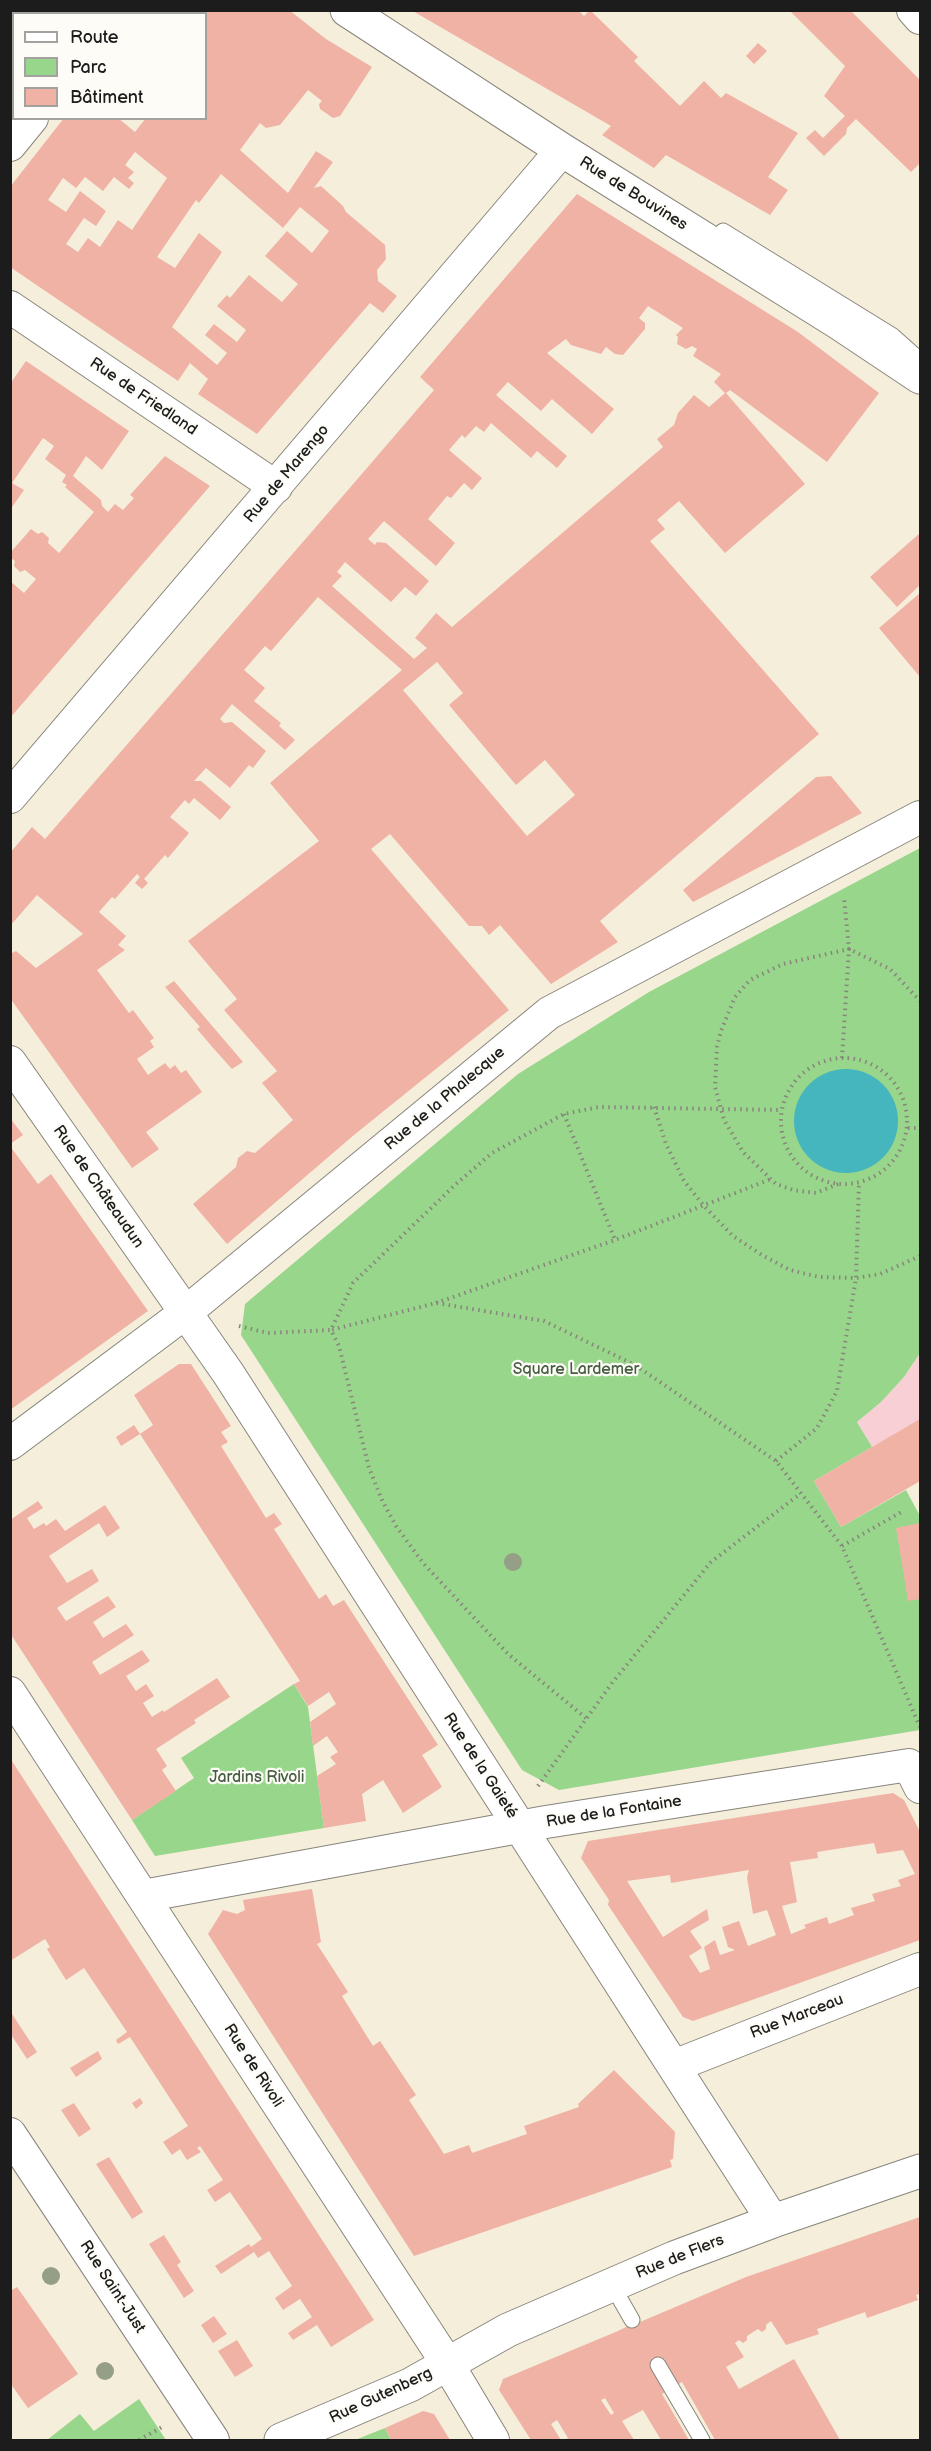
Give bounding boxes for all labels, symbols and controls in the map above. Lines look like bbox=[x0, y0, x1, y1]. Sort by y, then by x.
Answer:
legend bbox=[12, 12, 207, 120]
text: Route bbox=[70, 27, 119, 48]
text: Parc bbox=[70, 57, 107, 78]
text: Bâtiment bbox=[70, 87, 144, 108]
street label: Rue de Bouvines bbox=[575, 153, 691, 235]
street label: Rue de Friedland bbox=[86, 354, 200, 440]
street label: Rue de Marengo bbox=[240, 421, 334, 527]
street label: Rue de la Phalecque bbox=[381, 1043, 509, 1155]
street label: Rue de Châteaudun bbox=[48, 1122, 148, 1252]
park label: Square Lardemer bbox=[513, 1360, 639, 1380]
street label: Rue de la Gaieté bbox=[439, 1710, 521, 1822]
park label: Jardins Rivoli bbox=[209, 1768, 305, 1788]
street label: Rue de la Fontaine bbox=[545, 1792, 683, 1832]
street label: Rue Marceau bbox=[748, 1990, 846, 2044]
street label: Rue de Rivoli bbox=[219, 2021, 287, 2111]
street label: Rue de Flers bbox=[633, 2231, 727, 2283]
street label: Rue Saint-Just bbox=[75, 2237, 149, 2337]
street label: Rue Gutenberg bbox=[327, 2364, 435, 2428]

